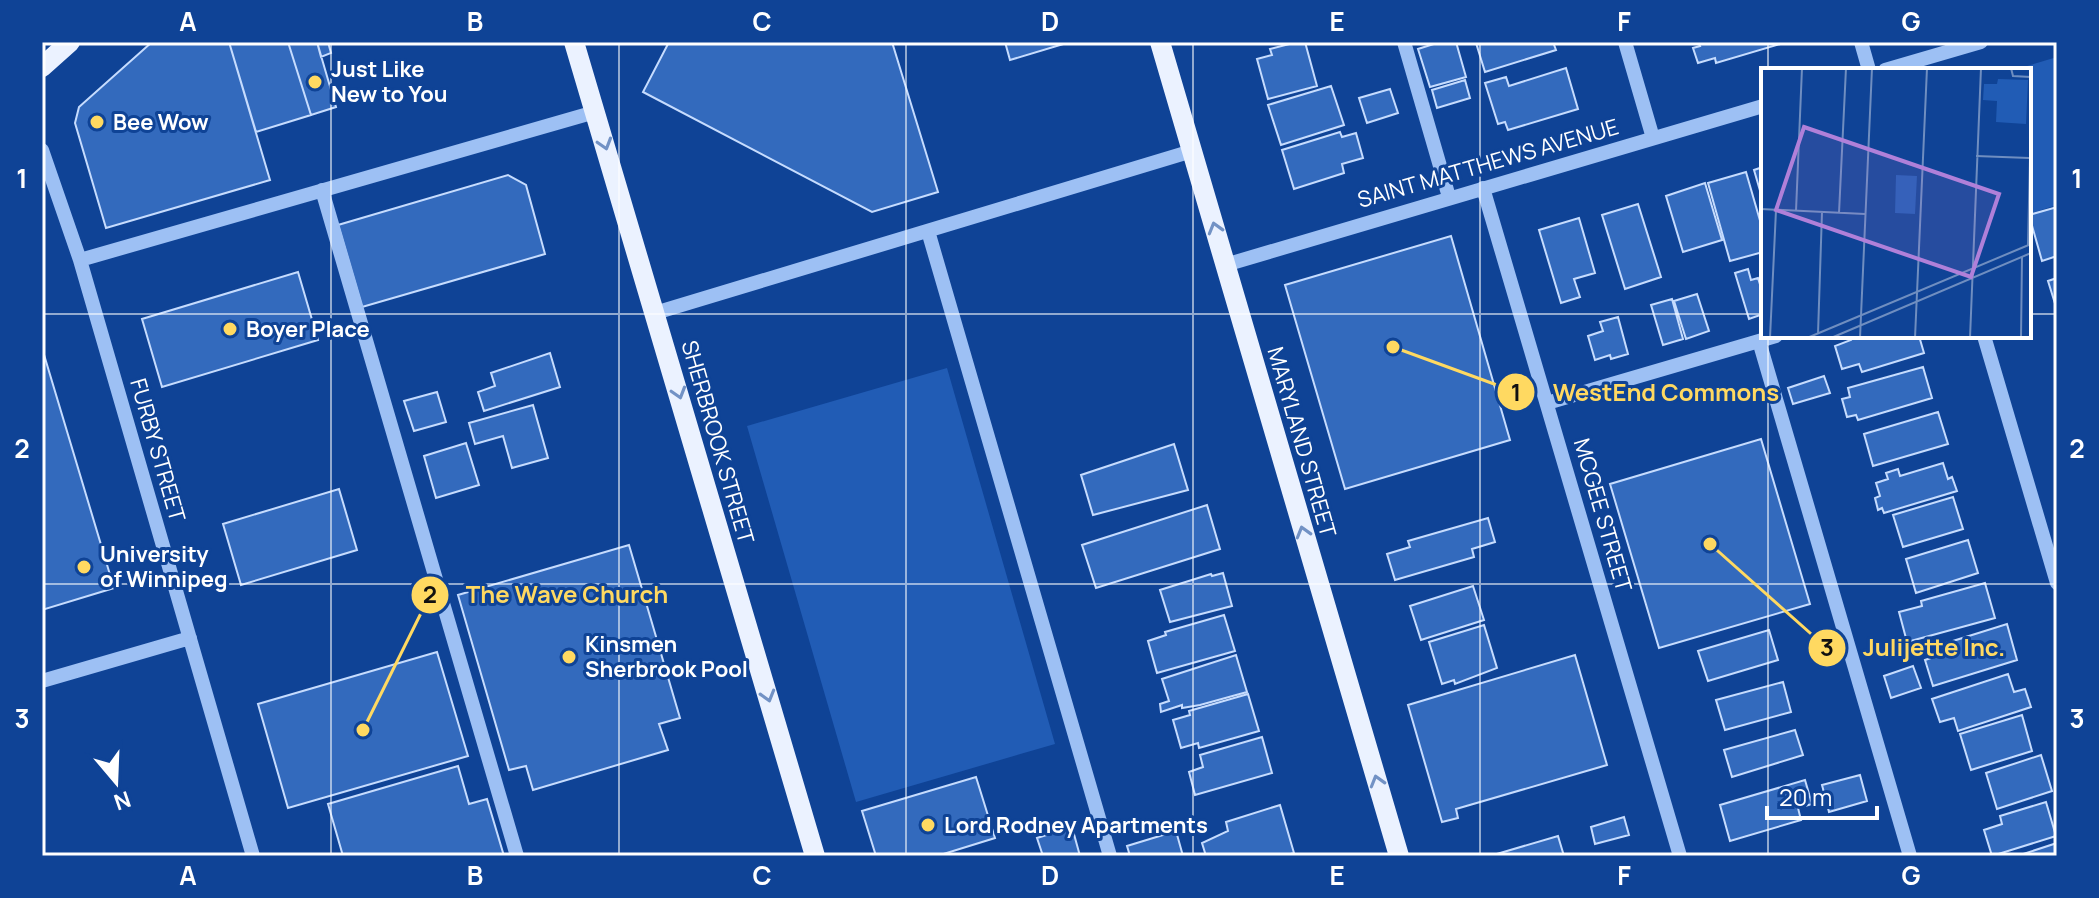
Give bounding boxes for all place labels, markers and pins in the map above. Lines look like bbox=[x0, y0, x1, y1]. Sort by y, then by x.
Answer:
place label: Just Like New to You bbox=[331, 54, 448, 109]
marker: Just Like New to You bbox=[306, 73, 324, 91]
place label: Bee Wow bbox=[113, 107, 209, 137]
marker: Bee Wow bbox=[88, 113, 106, 131]
place label: Boyer Place bbox=[246, 314, 370, 344]
marker: Boyer Place bbox=[221, 320, 239, 338]
callout: WestEnd Commons bbox=[1496, 368, 1795, 416]
place label: University of Winnipeg bbox=[100, 539, 228, 594]
marker: University of Winnipeg bbox=[75, 558, 93, 576]
callout: The Wave Church bbox=[410, 571, 684, 619]
callout: Julijette Inc. bbox=[1807, 624, 2021, 672]
place label: Kinsmen Sherbrook Pool bbox=[585, 629, 748, 684]
marker: Kinsmen Sherbrook Pool bbox=[560, 648, 578, 666]
place label: Lord Rodney Apartments bbox=[944, 810, 1208, 840]
marker: Lord Rodney Apartments bbox=[919, 816, 937, 834]

